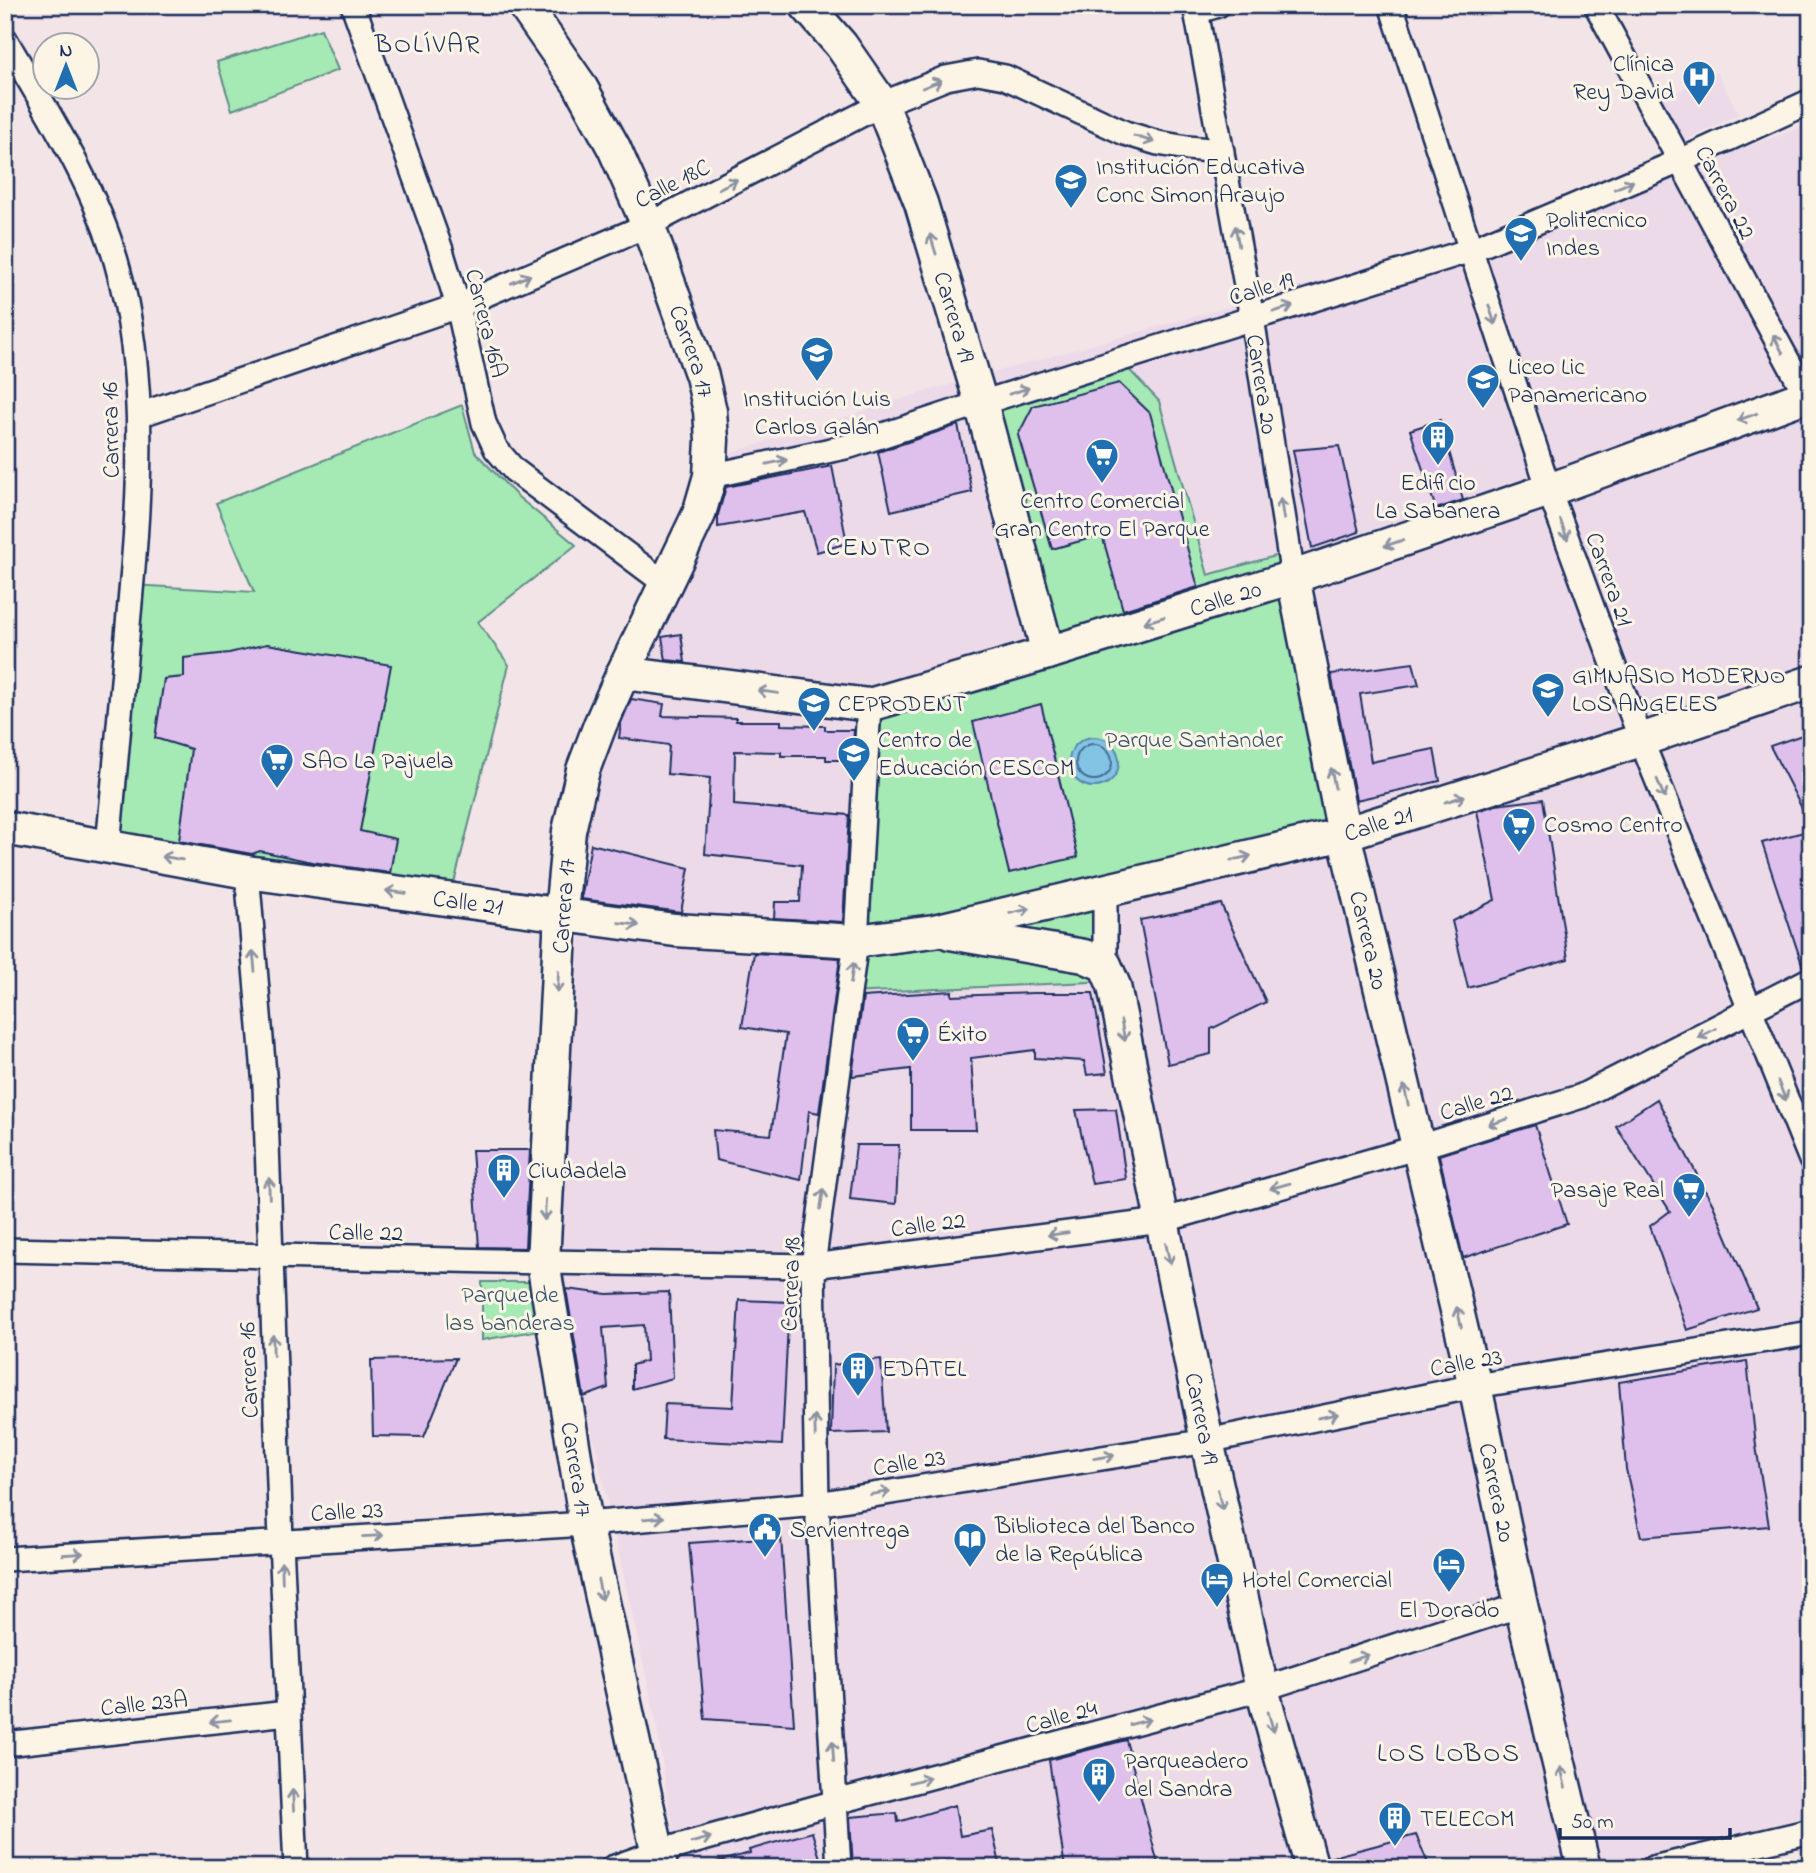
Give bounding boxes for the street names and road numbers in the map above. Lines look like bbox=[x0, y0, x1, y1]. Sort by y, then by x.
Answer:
street label: Carrera 22 bbox=[1684, 140, 1763, 246]
street label: Calle 18C bbox=[629, 151, 717, 219]
street label: Calle 19 bbox=[1225, 264, 1299, 317]
street label: Carrera 16A bbox=[454, 265, 515, 382]
street label: Carrera 19 bbox=[923, 268, 983, 368]
street label: Carrera 17 bbox=[658, 301, 721, 401]
street label: Carrera 20 bbox=[1235, 332, 1285, 437]
street label: Carrera 16 bbox=[94, 381, 131, 478]
street label: Carrera 21 bbox=[1574, 528, 1641, 632]
street label: Calle 20 bbox=[1186, 573, 1266, 628]
street label: Calle 21 bbox=[1340, 798, 1418, 853]
street label: Carrera 17 bbox=[545, 857, 586, 955]
street label: Calle 21 bbox=[430, 882, 505, 927]
street label: Carrera 20 bbox=[1338, 888, 1395, 994]
street label: Calle 22 bbox=[1436, 1077, 1518, 1132]
street label: Calle 22 bbox=[889, 1205, 968, 1248]
street label: Calle 22 bbox=[328, 1216, 404, 1253]
street label: Carrera 18 bbox=[773, 1236, 812, 1332]
street label: Carrera 16 bbox=[231, 1321, 270, 1419]
street label: Calle 23 bbox=[1428, 1341, 1505, 1388]
street label: Carrera 19 bbox=[1173, 1370, 1227, 1469]
street label: Carrera 17 bbox=[550, 1420, 600, 1520]
street label: Carrera 20 bbox=[1467, 1440, 1522, 1546]
street label: Calle 23 bbox=[871, 1441, 948, 1487]
street label: Calle 23 bbox=[310, 1494, 384, 1533]
street label: Calle 23A bbox=[99, 1684, 190, 1727]
street label: Calle 24 bbox=[1022, 1692, 1101, 1745]

